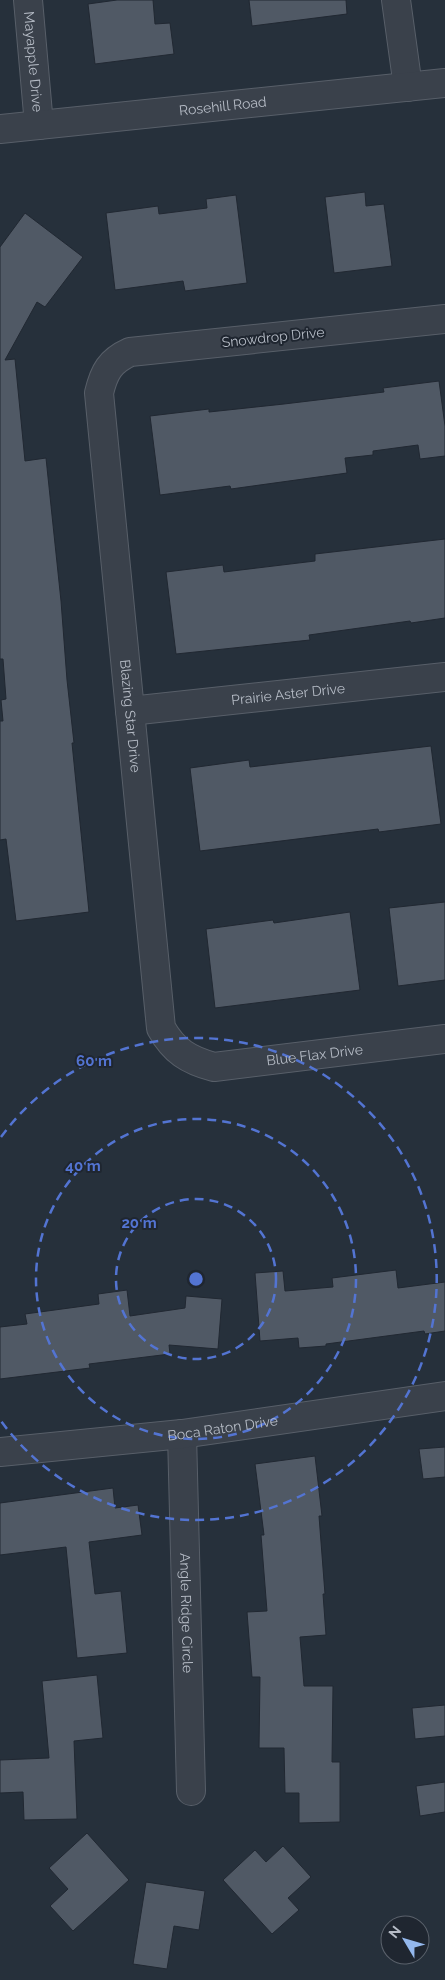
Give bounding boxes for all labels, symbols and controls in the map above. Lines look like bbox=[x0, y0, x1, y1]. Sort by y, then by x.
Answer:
street label: Mayapple Drive bbox=[21, 11, 46, 113]
street label: Rosehill Road bbox=[178, 93, 267, 118]
street label: Snowdrop Drive bbox=[221, 324, 325, 350]
street label: Blazing Star Drive bbox=[117, 659, 144, 773]
street label: Prairie Aster Drive bbox=[230, 680, 346, 708]
street label: Blue Flax Drive bbox=[266, 1041, 364, 1069]
text: 60 m bbox=[76, 1052, 112, 1070]
text: 40 m bbox=[65, 1157, 101, 1175]
text: 20 m bbox=[121, 1214, 157, 1232]
centre of rings bbox=[187, 1270, 205, 1288]
street label: Boca Raton Drive bbox=[167, 1412, 279, 1443]
street label: Angle Ridge Circle bbox=[177, 1553, 196, 1673]
north arrow bbox=[380, 1915, 430, 1965]
text: N bbox=[385, 1923, 404, 1941]

